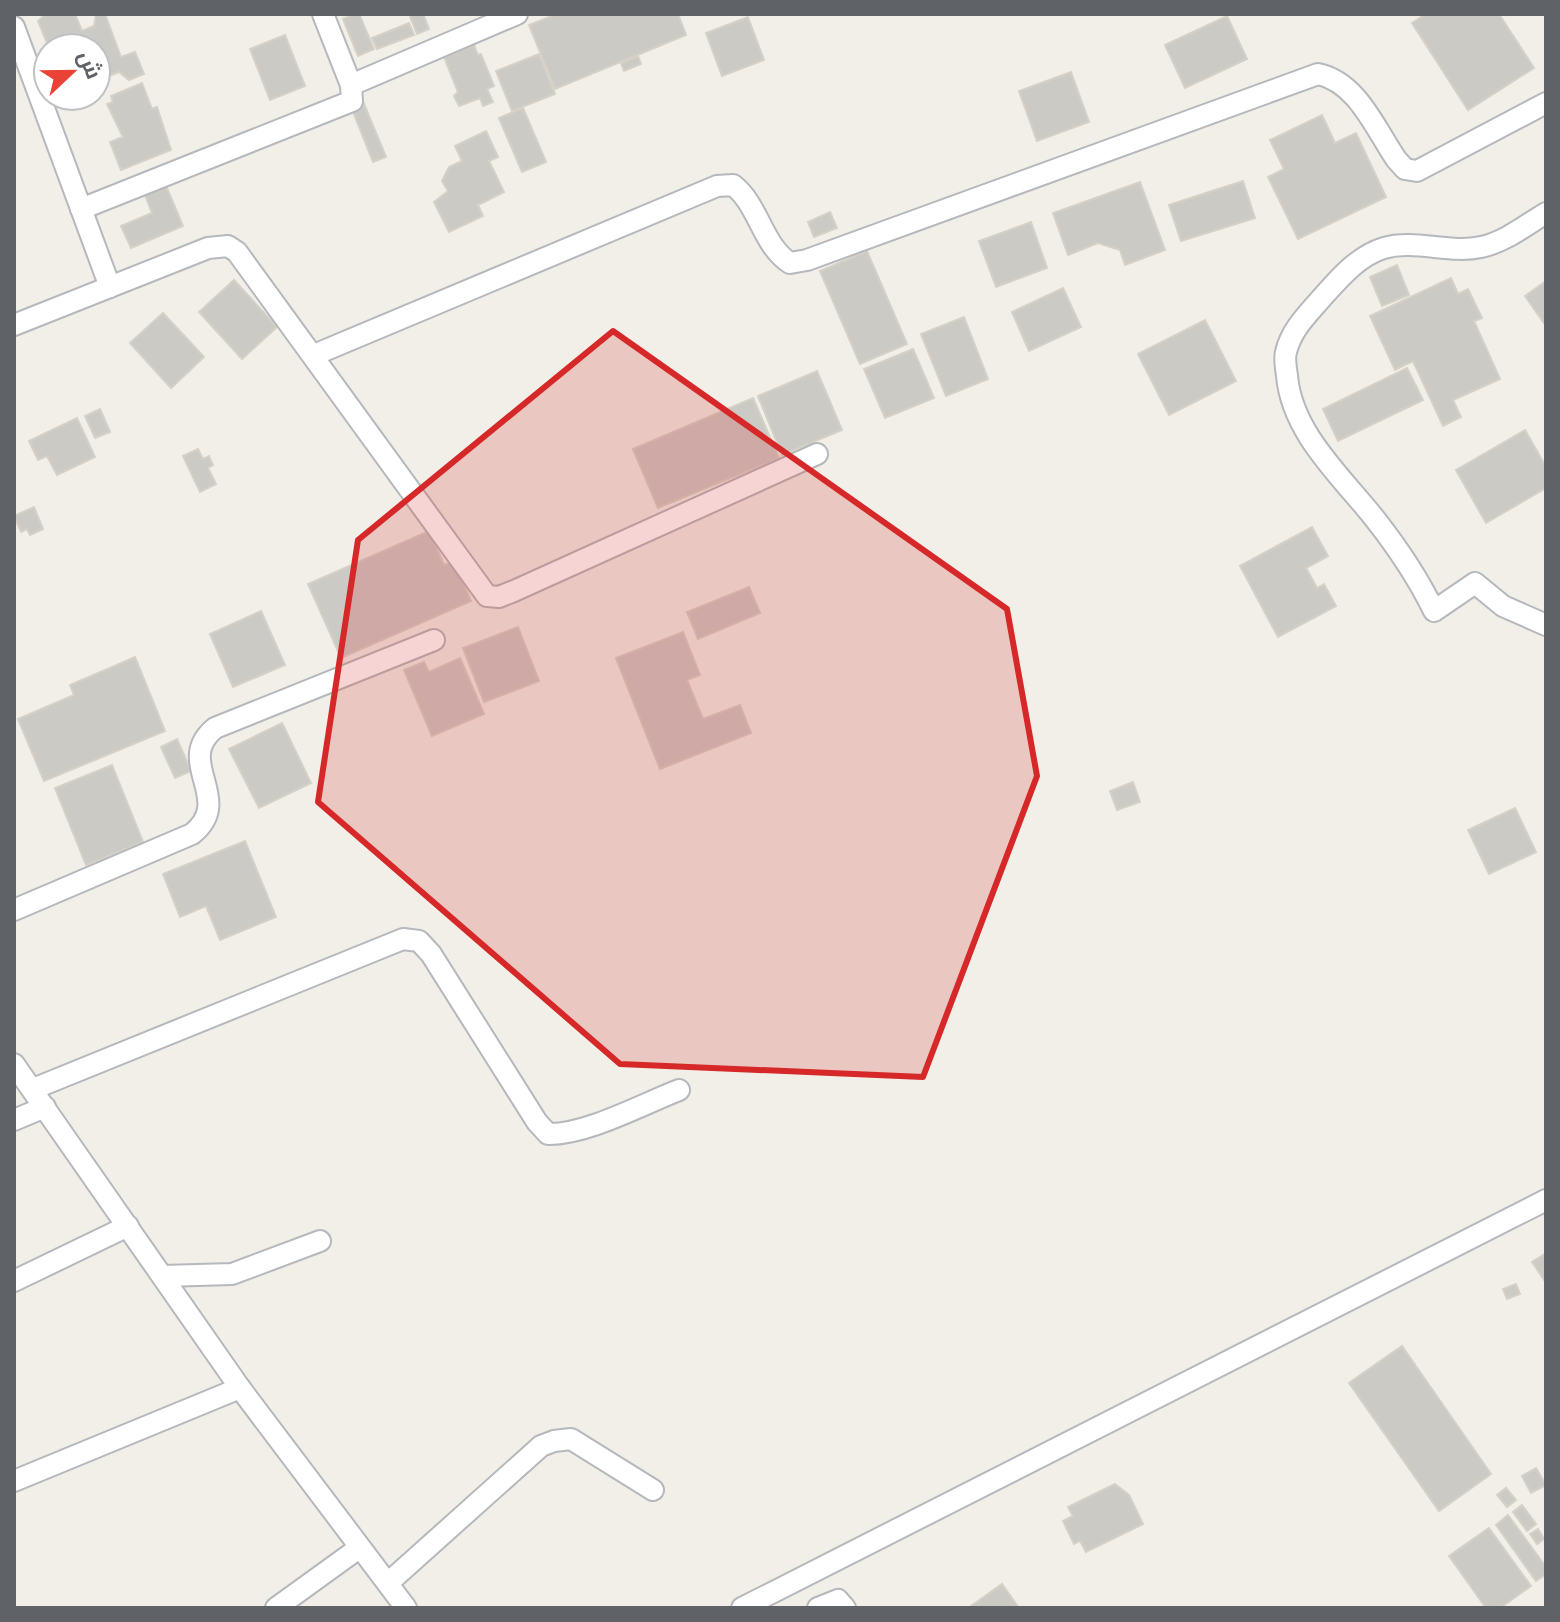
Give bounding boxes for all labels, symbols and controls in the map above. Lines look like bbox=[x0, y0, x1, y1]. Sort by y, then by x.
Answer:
north arrow bbox=[32, 32, 112, 112]
text: ش bbox=[72, 47, 108, 83]

